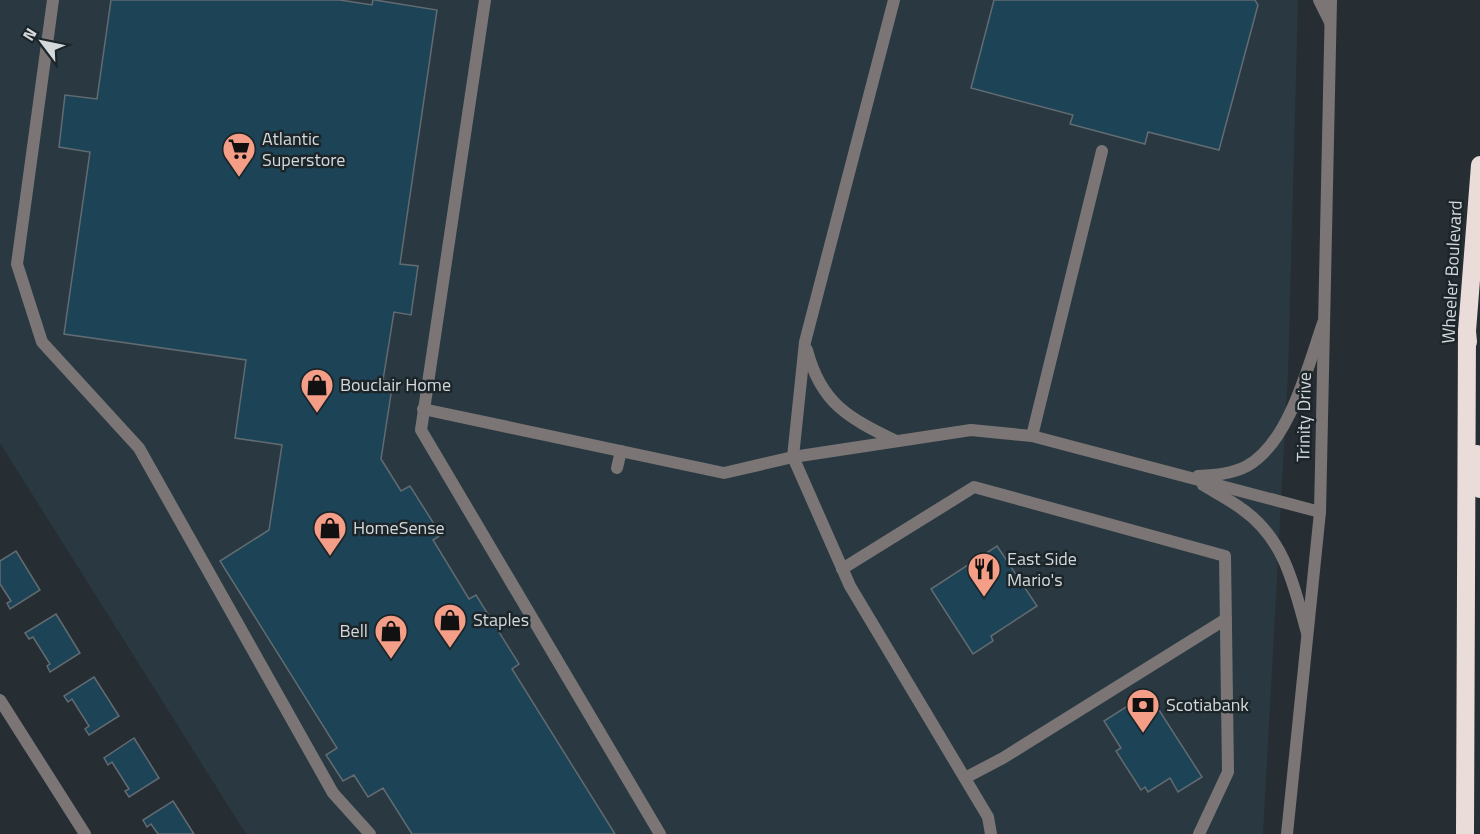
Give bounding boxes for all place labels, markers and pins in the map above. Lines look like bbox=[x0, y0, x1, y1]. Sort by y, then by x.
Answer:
place label: Atlantic Superstore bbox=[262, 125, 345, 173]
supermarket icon: Atlantic Superstore bbox=[221, 131, 257, 178]
shop icon: Bouclair Home bbox=[299, 367, 335, 414]
place label: Bouclair Home bbox=[340, 371, 451, 398]
shop icon: HomeSense bbox=[312, 510, 348, 557]
place label: HomeSense bbox=[353, 514, 445, 541]
place label: East Side Mario's bbox=[1007, 545, 1077, 593]
restaurant icon: East Side Mario's bbox=[966, 551, 1002, 598]
shop icon: Staples bbox=[432, 602, 468, 649]
place label: Staples bbox=[473, 606, 529, 633]
shop icon: Bell bbox=[373, 613, 409, 660]
place label: Bell bbox=[340, 617, 368, 644]
bank icon: Scotiabank bbox=[1125, 687, 1161, 734]
place label: Scotiabank bbox=[1166, 691, 1249, 718]

